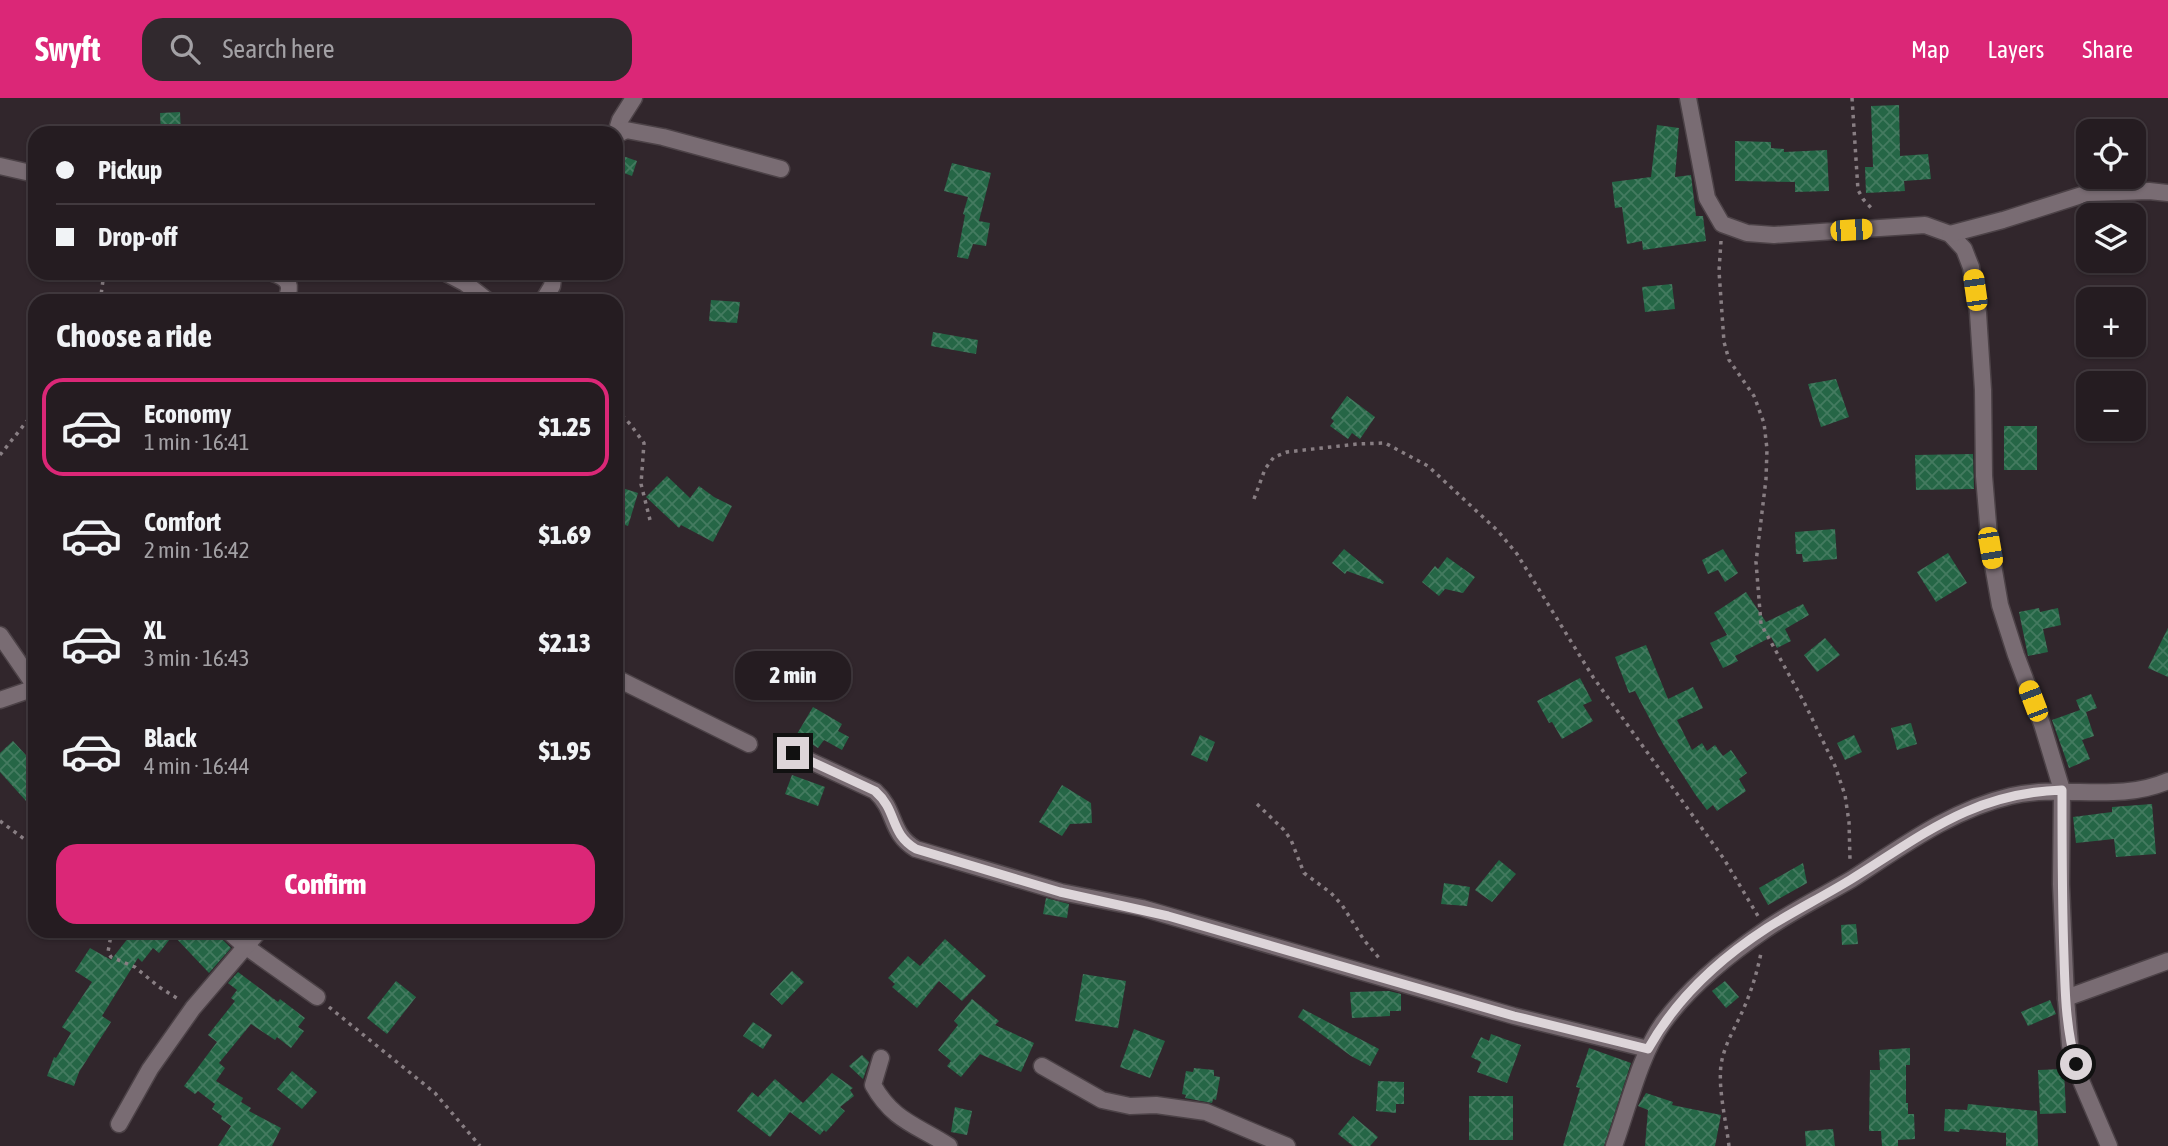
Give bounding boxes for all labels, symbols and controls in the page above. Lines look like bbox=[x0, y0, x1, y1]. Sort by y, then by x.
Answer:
search box bbox=[142, 18, 632, 81]
text: Swyft bbox=[35, 30, 100, 68]
icon: search bbox=[166, 30, 204, 68]
text: Search here bbox=[222, 34, 335, 64]
text: Map bbox=[1911, 36, 1950, 63]
text: Layers bbox=[1988, 36, 2044, 63]
text: Share bbox=[2082, 36, 2133, 63]
map controls bbox=[2076, 119, 2146, 441]
button: locate bbox=[2076, 119, 2146, 189]
text: Pickup bbox=[98, 155, 162, 185]
button: layers bbox=[2076, 203, 2146, 273]
car bbox=[1830, 218, 1873, 242]
text: Drop-off bbox=[98, 222, 178, 252]
car bbox=[1962, 268, 1989, 312]
button: + bbox=[2076, 287, 2146, 357]
text: Choose a ride bbox=[56, 317, 212, 354]
button: − bbox=[2076, 371, 2146, 441]
icon: car bbox=[60, 396, 123, 459]
text: Economy bbox=[144, 399, 231, 429]
text: $1.25 bbox=[539, 412, 591, 442]
text: 1 min · 16:41 bbox=[144, 429, 250, 455]
icon: car bbox=[60, 504, 123, 567]
text: Comfort bbox=[144, 507, 221, 537]
text: $1.69 bbox=[539, 520, 591, 550]
car bbox=[1977, 525, 2004, 571]
text: 2 min · 16:42 bbox=[144, 537, 250, 563]
icon: car bbox=[60, 612, 123, 675]
text: XL bbox=[144, 615, 166, 645]
text: $2.13 bbox=[539, 628, 591, 658]
text: 3 min · 16:43 bbox=[144, 645, 250, 671]
callout: 2 min bbox=[735, 652, 851, 700]
text: 2 min bbox=[770, 662, 816, 688]
car bbox=[2016, 678, 2051, 724]
icon: car bbox=[60, 720, 123, 783]
text: Black bbox=[144, 723, 196, 753]
text: $1.95 bbox=[539, 736, 591, 766]
route end bbox=[777, 737, 809, 769]
text: 4 min · 16:44 bbox=[144, 753, 250, 779]
button: Confirm bbox=[56, 844, 595, 924]
route start bbox=[2060, 1048, 2092, 1080]

